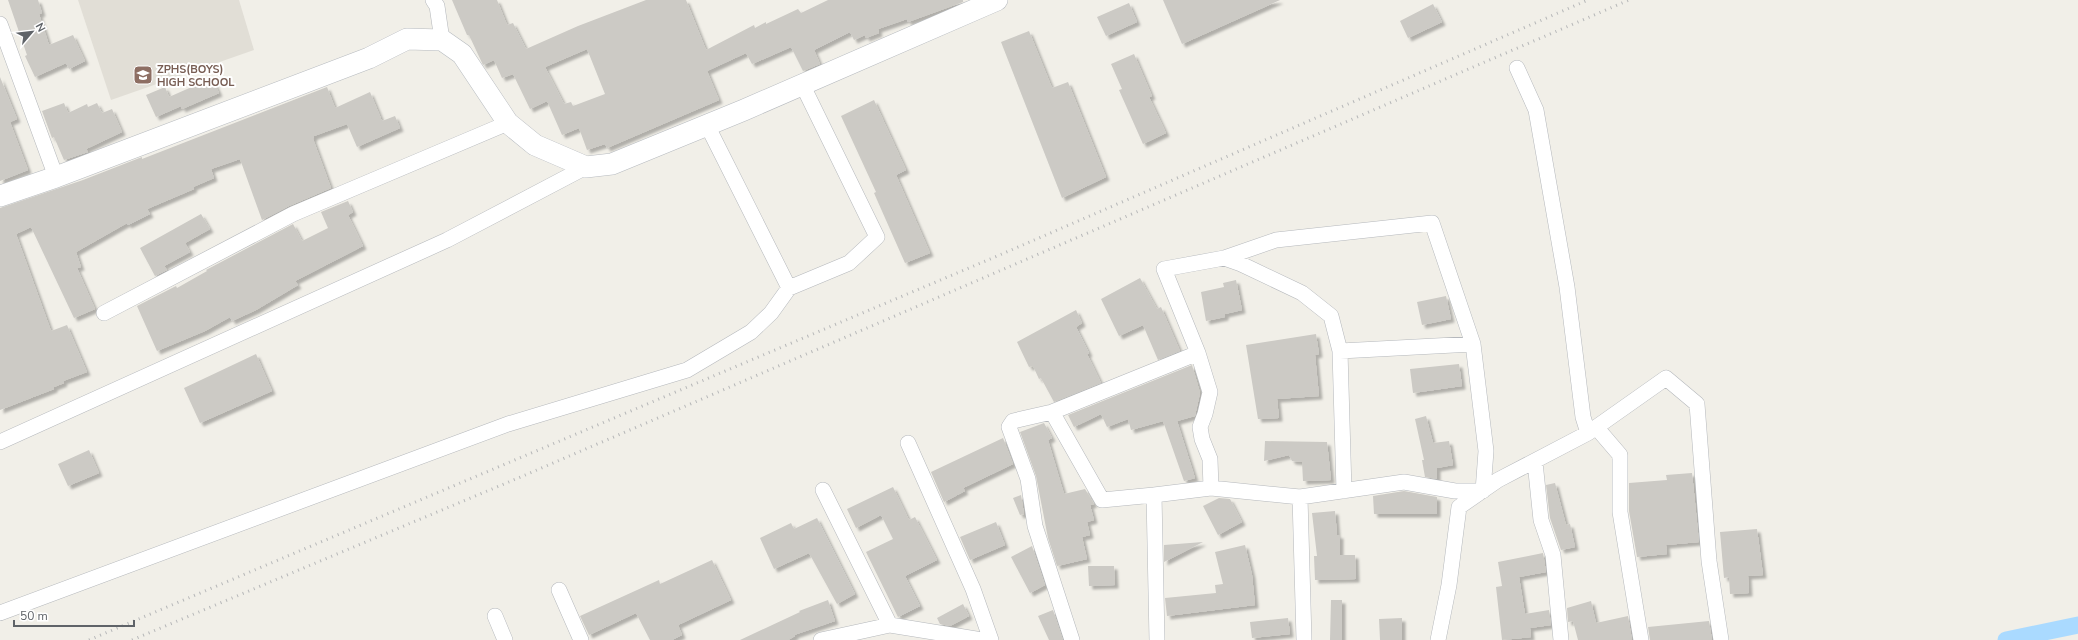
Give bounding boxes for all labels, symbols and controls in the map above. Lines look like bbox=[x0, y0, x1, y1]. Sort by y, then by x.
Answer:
north arrow bbox=[12, 12, 52, 52]
text: N bbox=[32, 20, 49, 35]
place label: ZPHS(BOYS) HIGH SCHOOL bbox=[157, 62, 235, 90]
school or university icon: ZPHS(BOYS) HIGH SCHOOL bbox=[132, 64, 154, 86]
scale bar bbox=[14, 602, 134, 628]
text: 50 m bbox=[20, 608, 48, 624]

